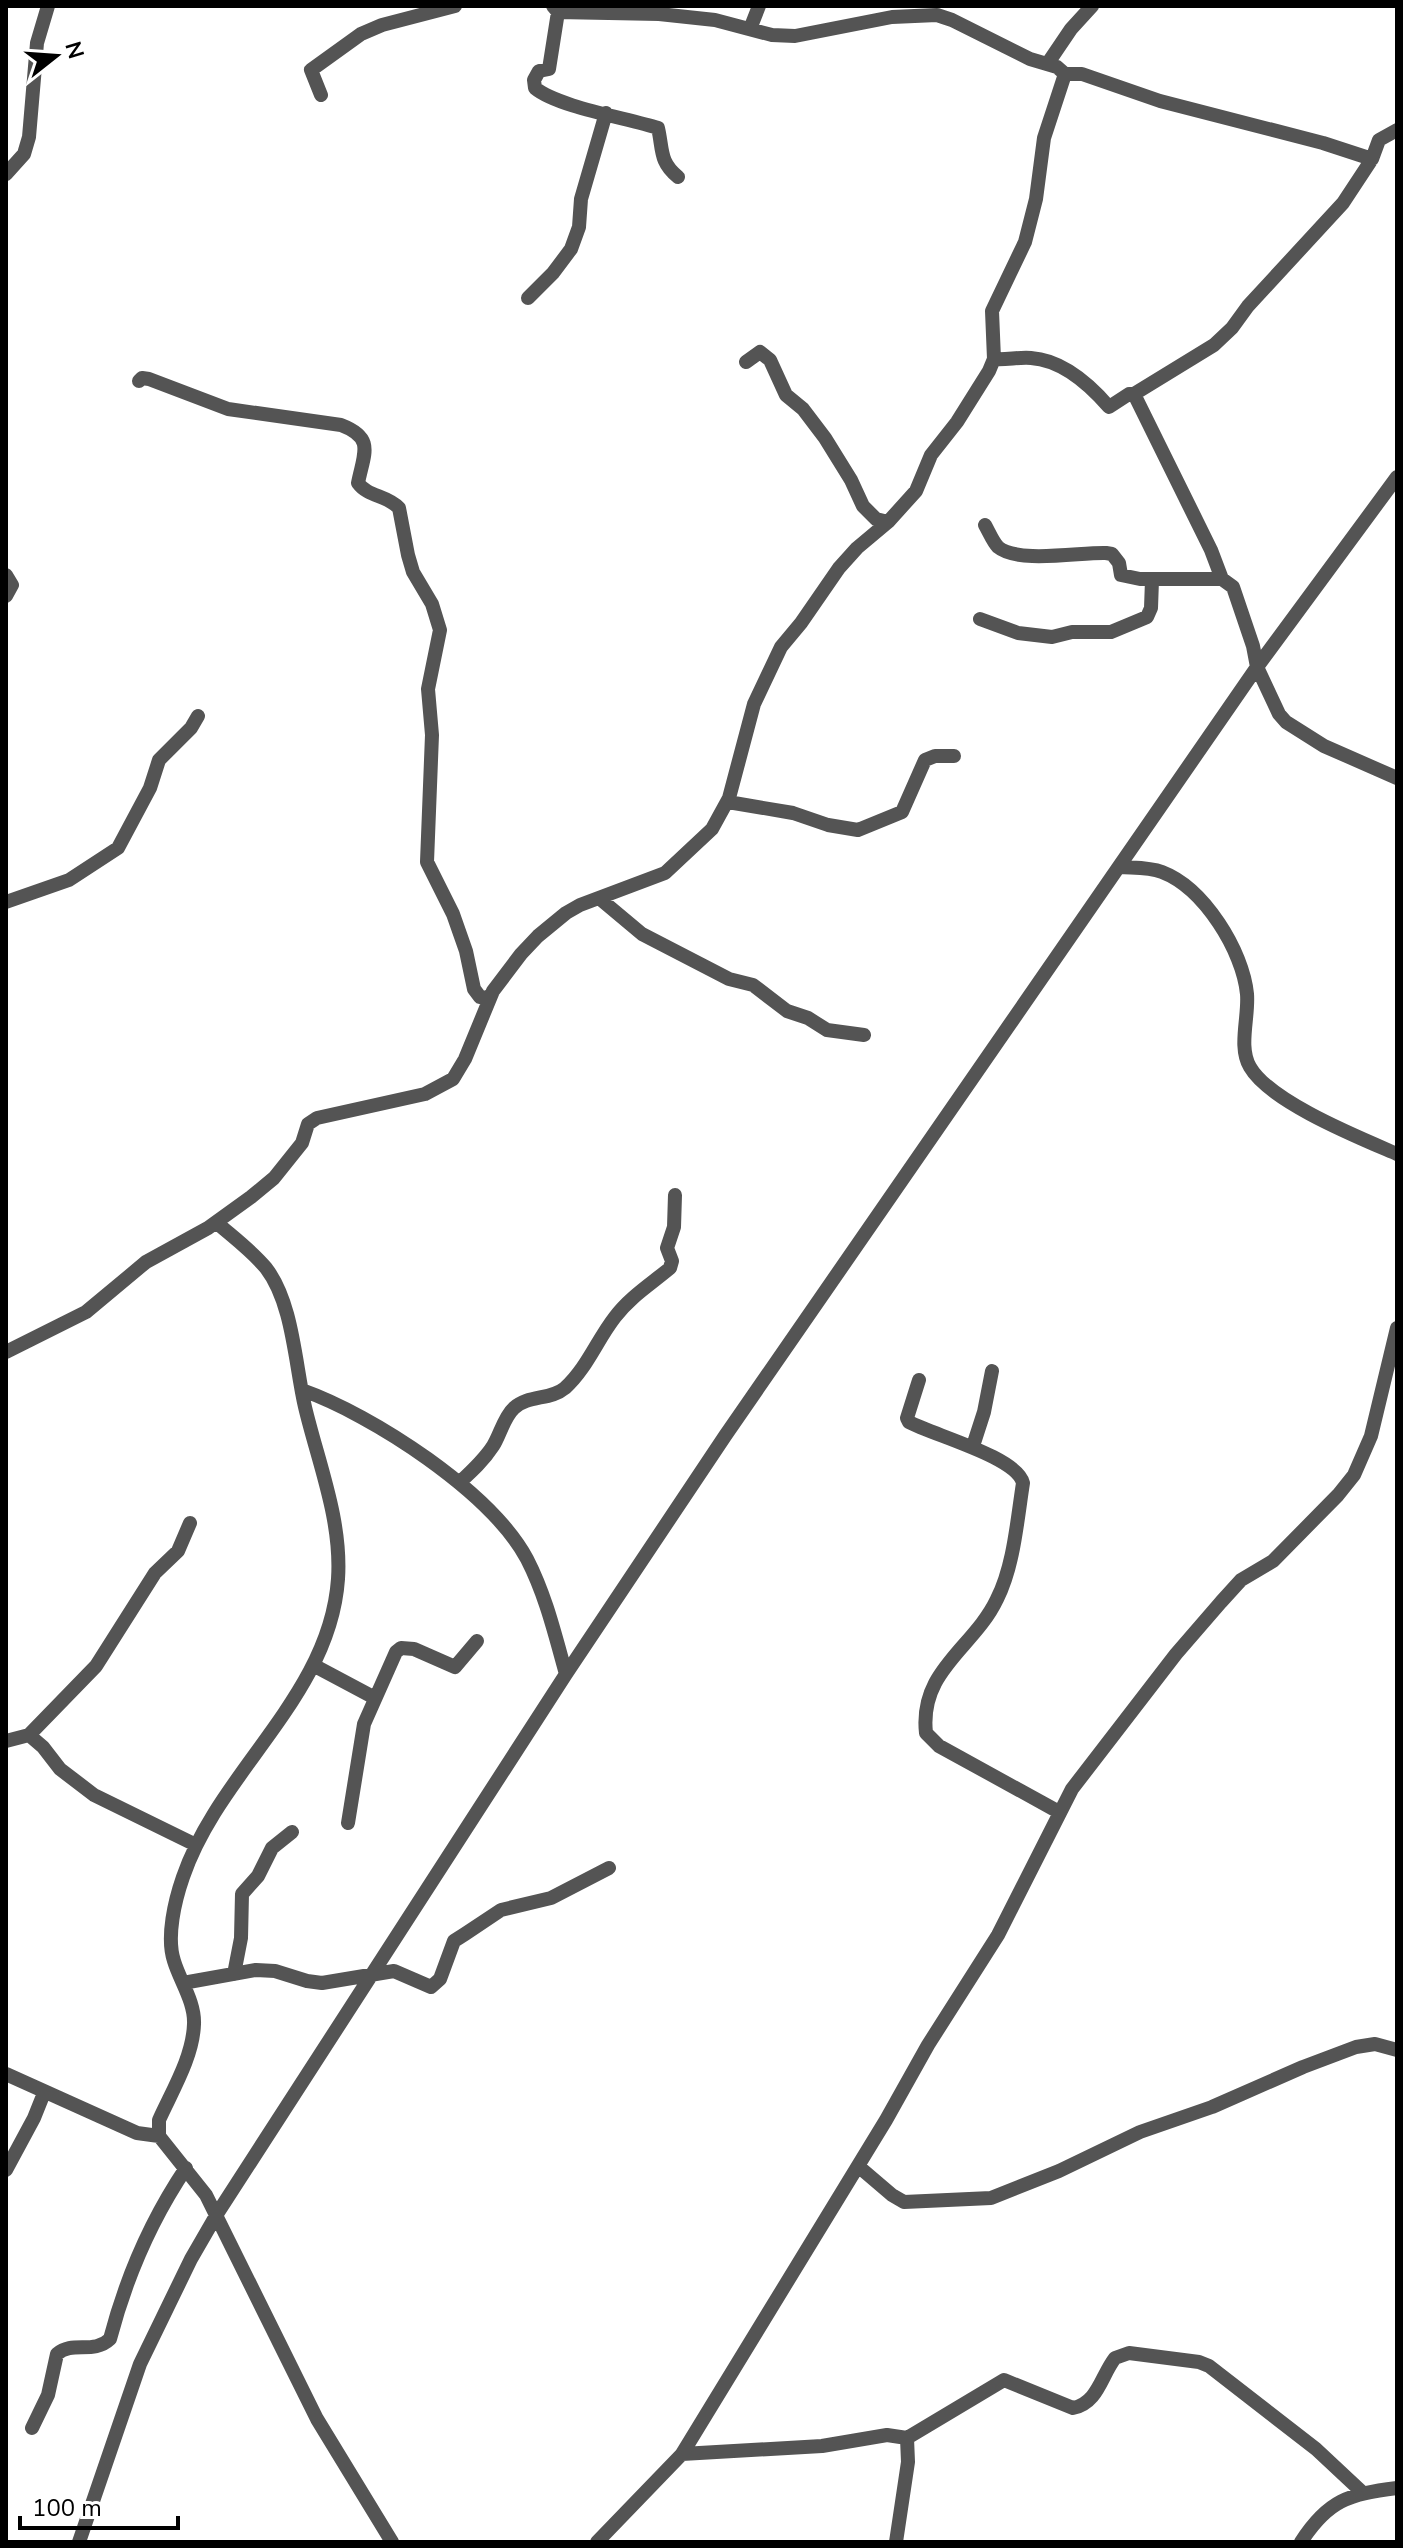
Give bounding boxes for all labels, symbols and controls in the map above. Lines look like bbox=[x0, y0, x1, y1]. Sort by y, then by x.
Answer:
north arrow bbox=[16, 16, 96, 96]
text: N bbox=[57, 38, 91, 63]
scale bar bbox=[20, 2480, 178, 2530]
text: 100 m bbox=[32, 2492, 102, 2524]

